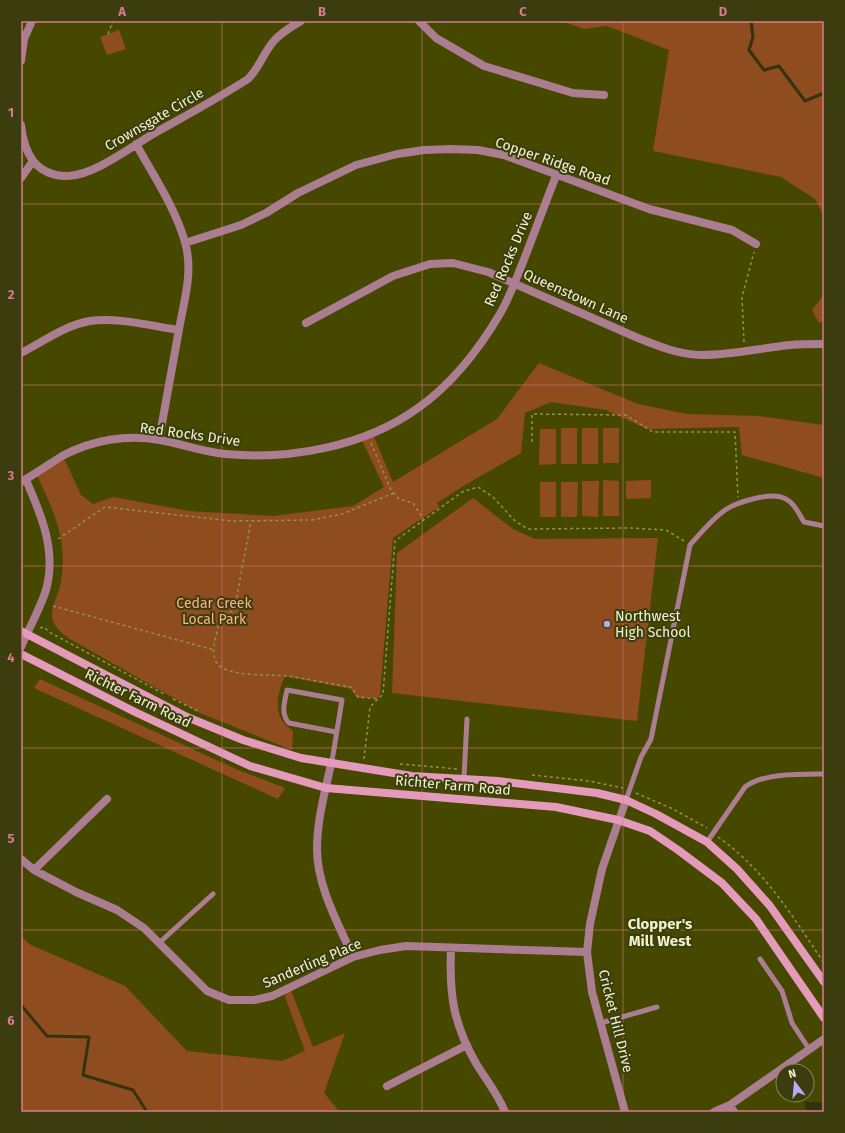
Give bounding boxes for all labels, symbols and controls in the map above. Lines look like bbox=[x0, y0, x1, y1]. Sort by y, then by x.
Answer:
text: A bbox=[117, 4, 126, 19]
text: B bbox=[318, 4, 326, 19]
text: C bbox=[519, 4, 527, 19]
text: D bbox=[719, 4, 728, 19]
street label: Crownsgate Circle bbox=[102, 84, 207, 155]
text: 1 bbox=[8, 105, 14, 120]
street label: Copper Ridge Road bbox=[493, 134, 613, 189]
street label: Red Rocks Drive bbox=[481, 209, 536, 309]
street label: Queenstown Lane bbox=[521, 266, 631, 327]
text: 2 bbox=[8, 287, 15, 302]
street label: Red Rocks Drive bbox=[139, 419, 241, 450]
text: 3 bbox=[7, 468, 15, 483]
park label: Cedar Creek Local Park bbox=[176, 595, 252, 628]
place label: Northwest High School bbox=[615, 608, 691, 641]
marker: Northwest High School bbox=[602, 619, 612, 629]
text: 4 bbox=[7, 650, 15, 665]
street label: Richter Farm Road bbox=[82, 665, 194, 732]
street label: Richter Farm Road bbox=[394, 772, 511, 799]
text: 5 bbox=[8, 831, 15, 846]
district label: Clopper's Mill West bbox=[628, 915, 692, 950]
street label: Sanderling Place bbox=[260, 935, 364, 992]
street label: Cricket Hill Drive bbox=[595, 968, 637, 1074]
text: 6 bbox=[7, 1013, 15, 1028]
north arrow bbox=[775, 1063, 815, 1103]
text: N bbox=[787, 1067, 798, 1081]

